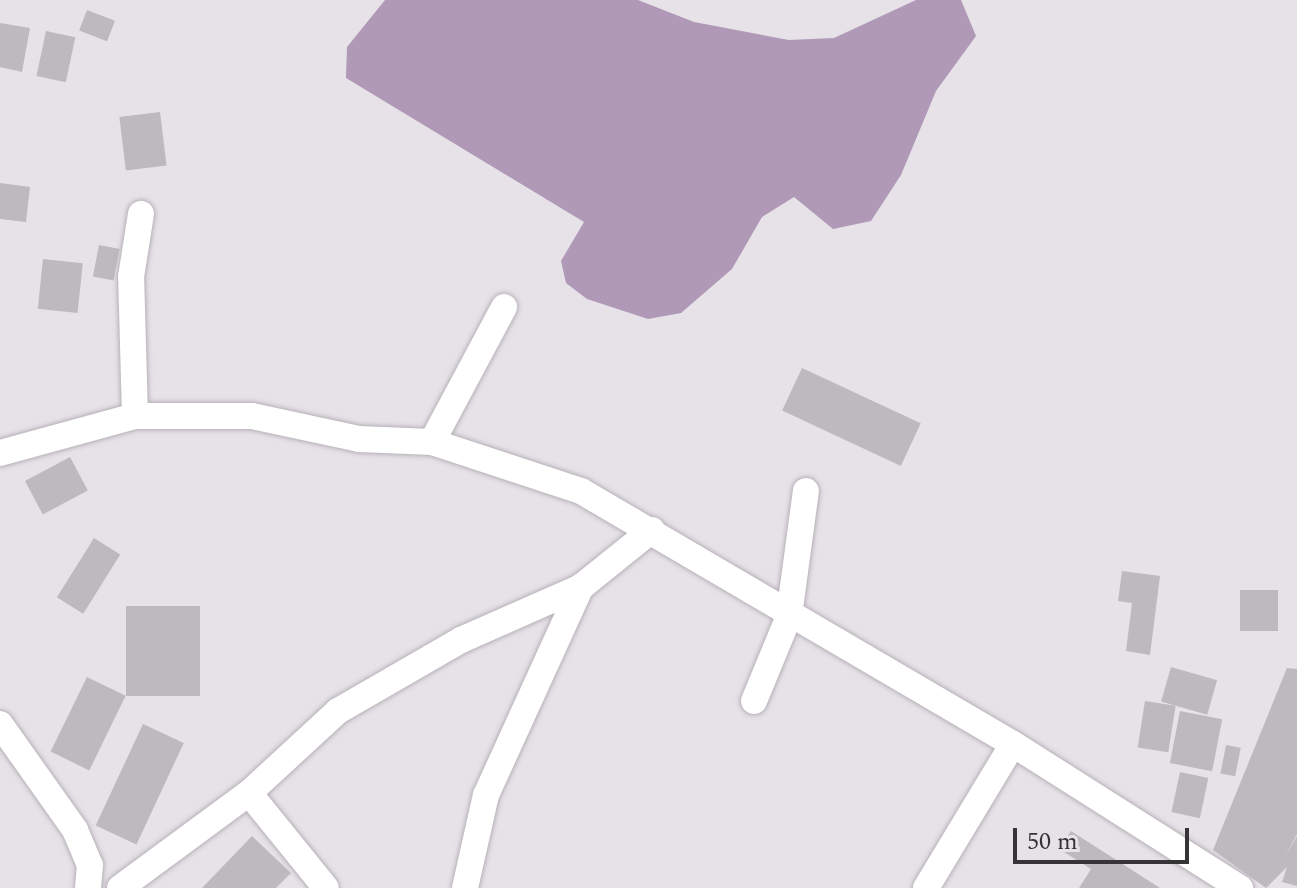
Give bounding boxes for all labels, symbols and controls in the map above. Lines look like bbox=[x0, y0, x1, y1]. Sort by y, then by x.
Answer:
scale bar bbox=[1017, 812, 1193, 862]
text: 50 m bbox=[1027, 824, 1078, 860]

